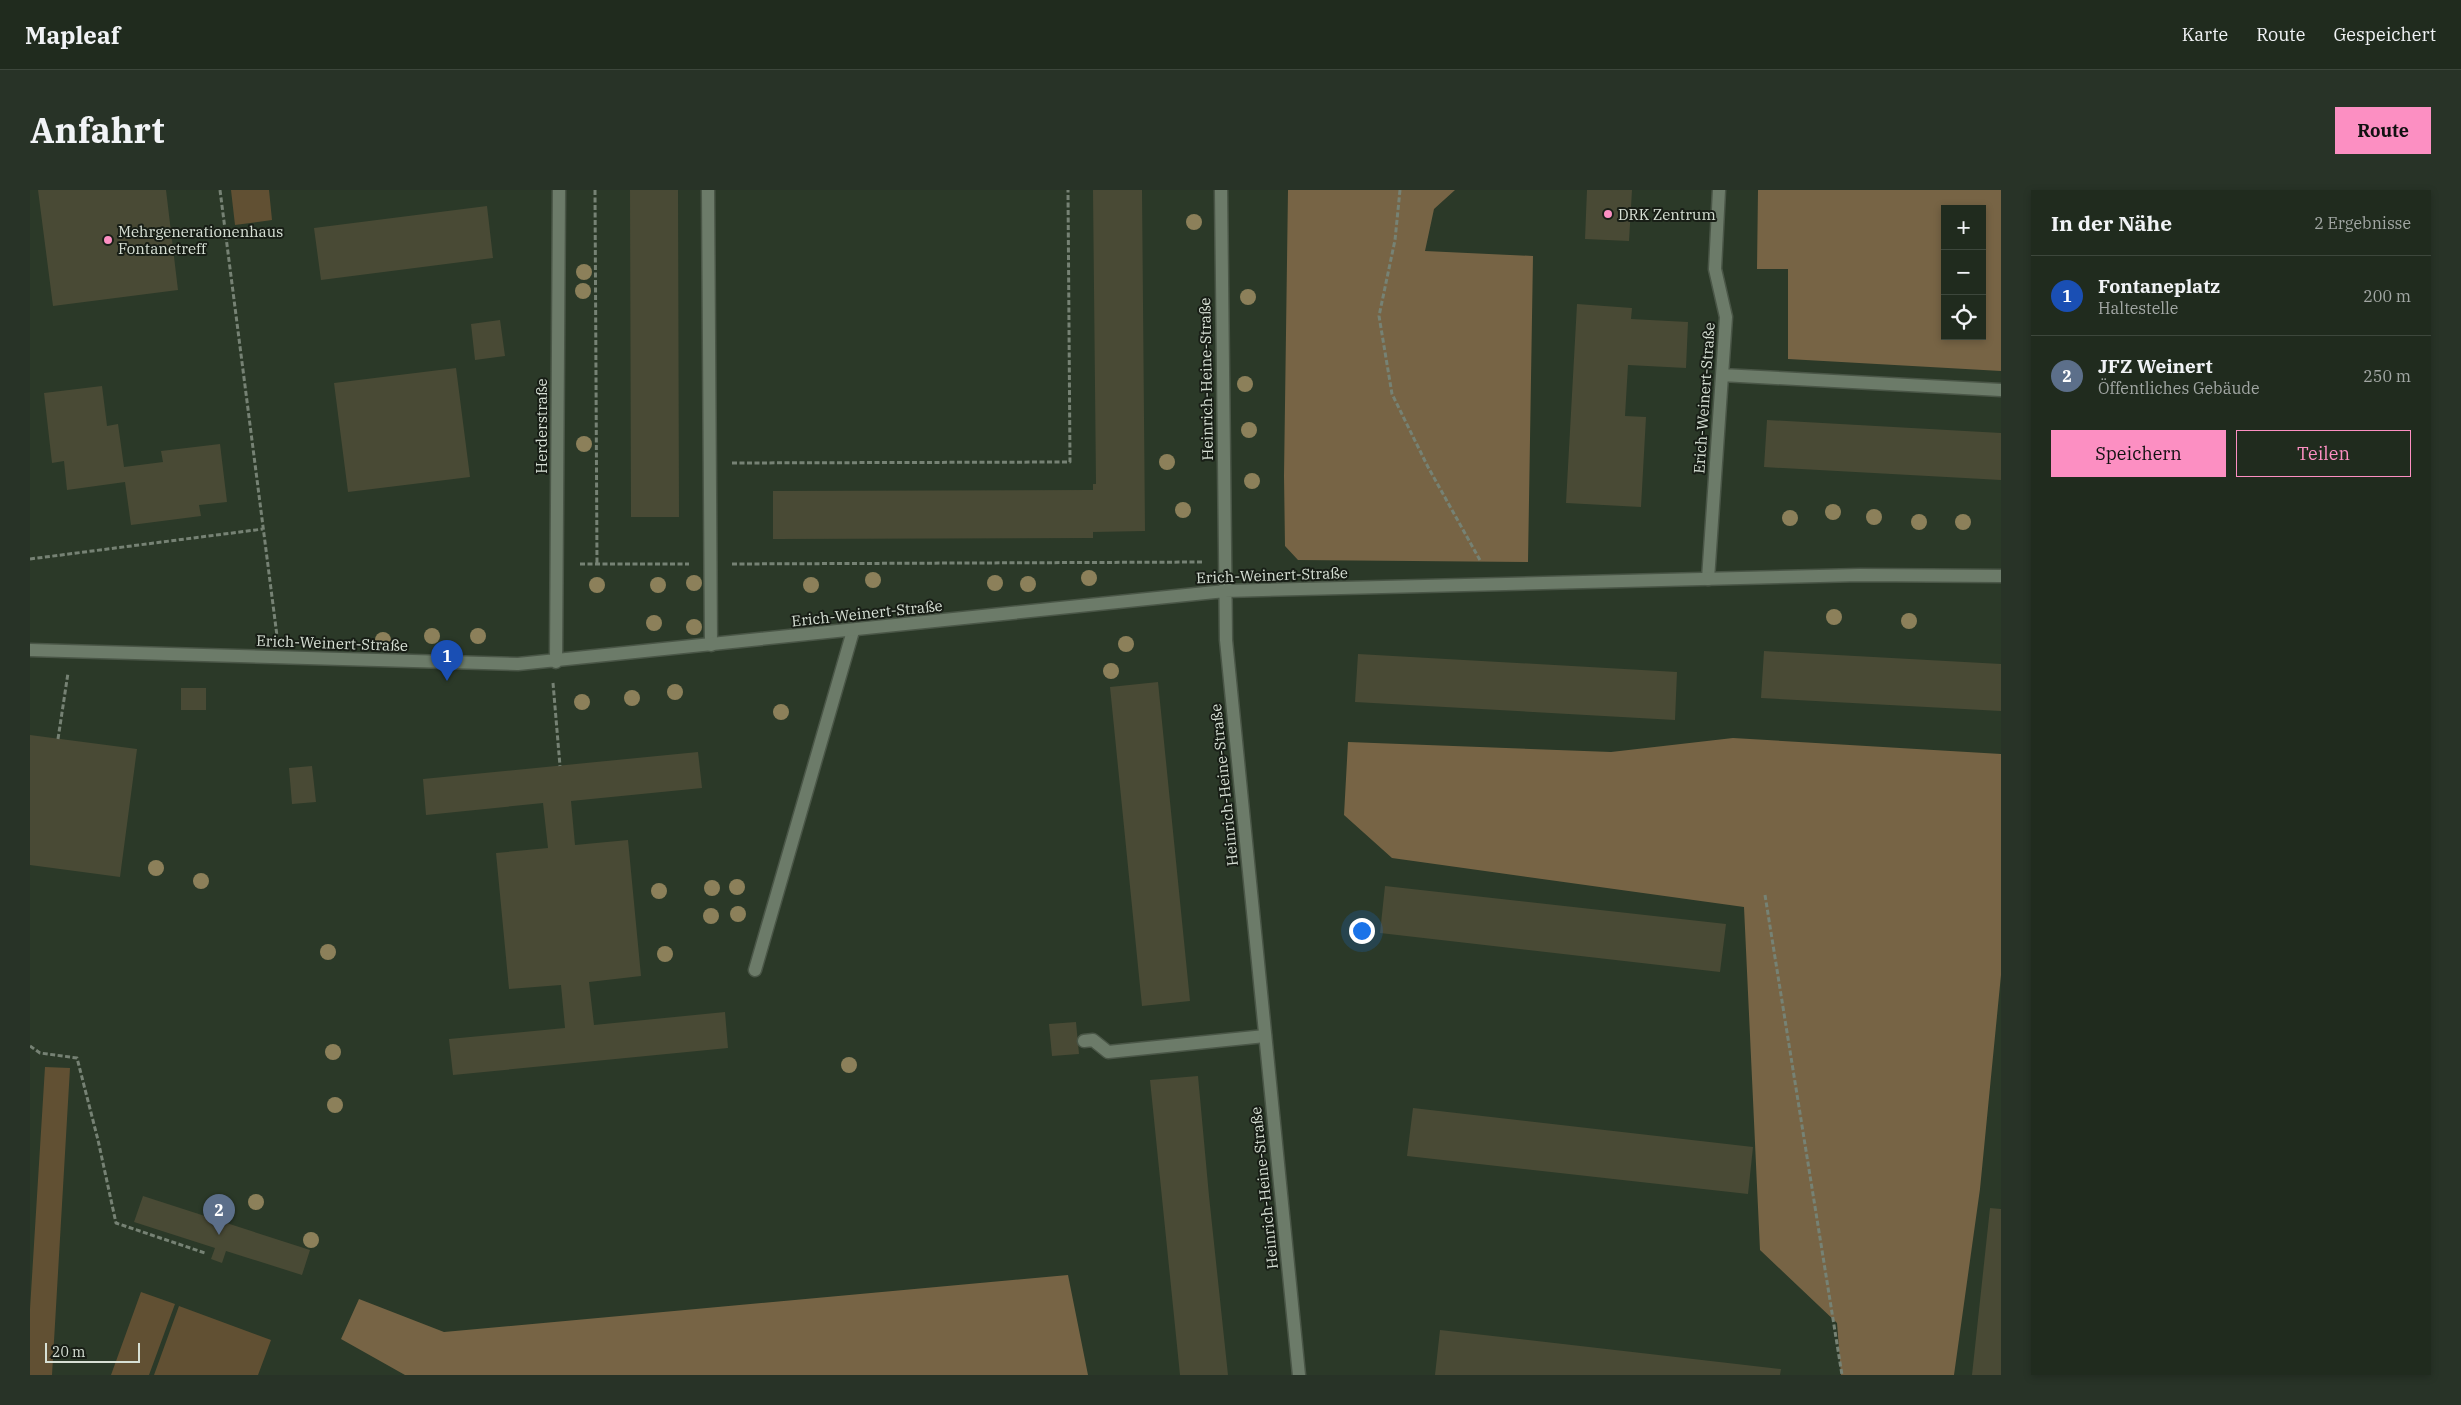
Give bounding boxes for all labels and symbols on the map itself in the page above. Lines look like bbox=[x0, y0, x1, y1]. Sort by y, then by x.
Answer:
place label: DRK Zentrum bbox=[1618, 205, 1716, 224]
marker: DRK Zentrum bbox=[1602, 208, 1614, 220]
place label: Mehrgenerationenhaus Fontanetreff bbox=[118, 222, 283, 258]
marker: Mehrgenerationenhaus Fontanetreff bbox=[102, 234, 114, 246]
street label: Heinrich-Heine-Straße bbox=[1195, 297, 1217, 461]
street label: Erich-Weinert-Straße bbox=[1689, 322, 1719, 474]
street label: Herderstraße bbox=[532, 378, 551, 474]
street label: Erich-Weinert-Straße bbox=[1196, 563, 1348, 587]
street label: Erich-Weinert-Straße bbox=[791, 596, 943, 630]
street label: Erich-Weinert-Straße bbox=[256, 631, 408, 655]
pin: 1 bbox=[431, 640, 463, 681]
street label: Heinrich-Heine-Straße bbox=[1206, 703, 1242, 867]
your location bbox=[1349, 918, 1375, 944]
street label: Heinrich-Heine-Straße bbox=[1246, 1106, 1282, 1270]
pin: 2 bbox=[203, 1194, 235, 1235]
scale bar bbox=[45, 1340, 140, 1363]

